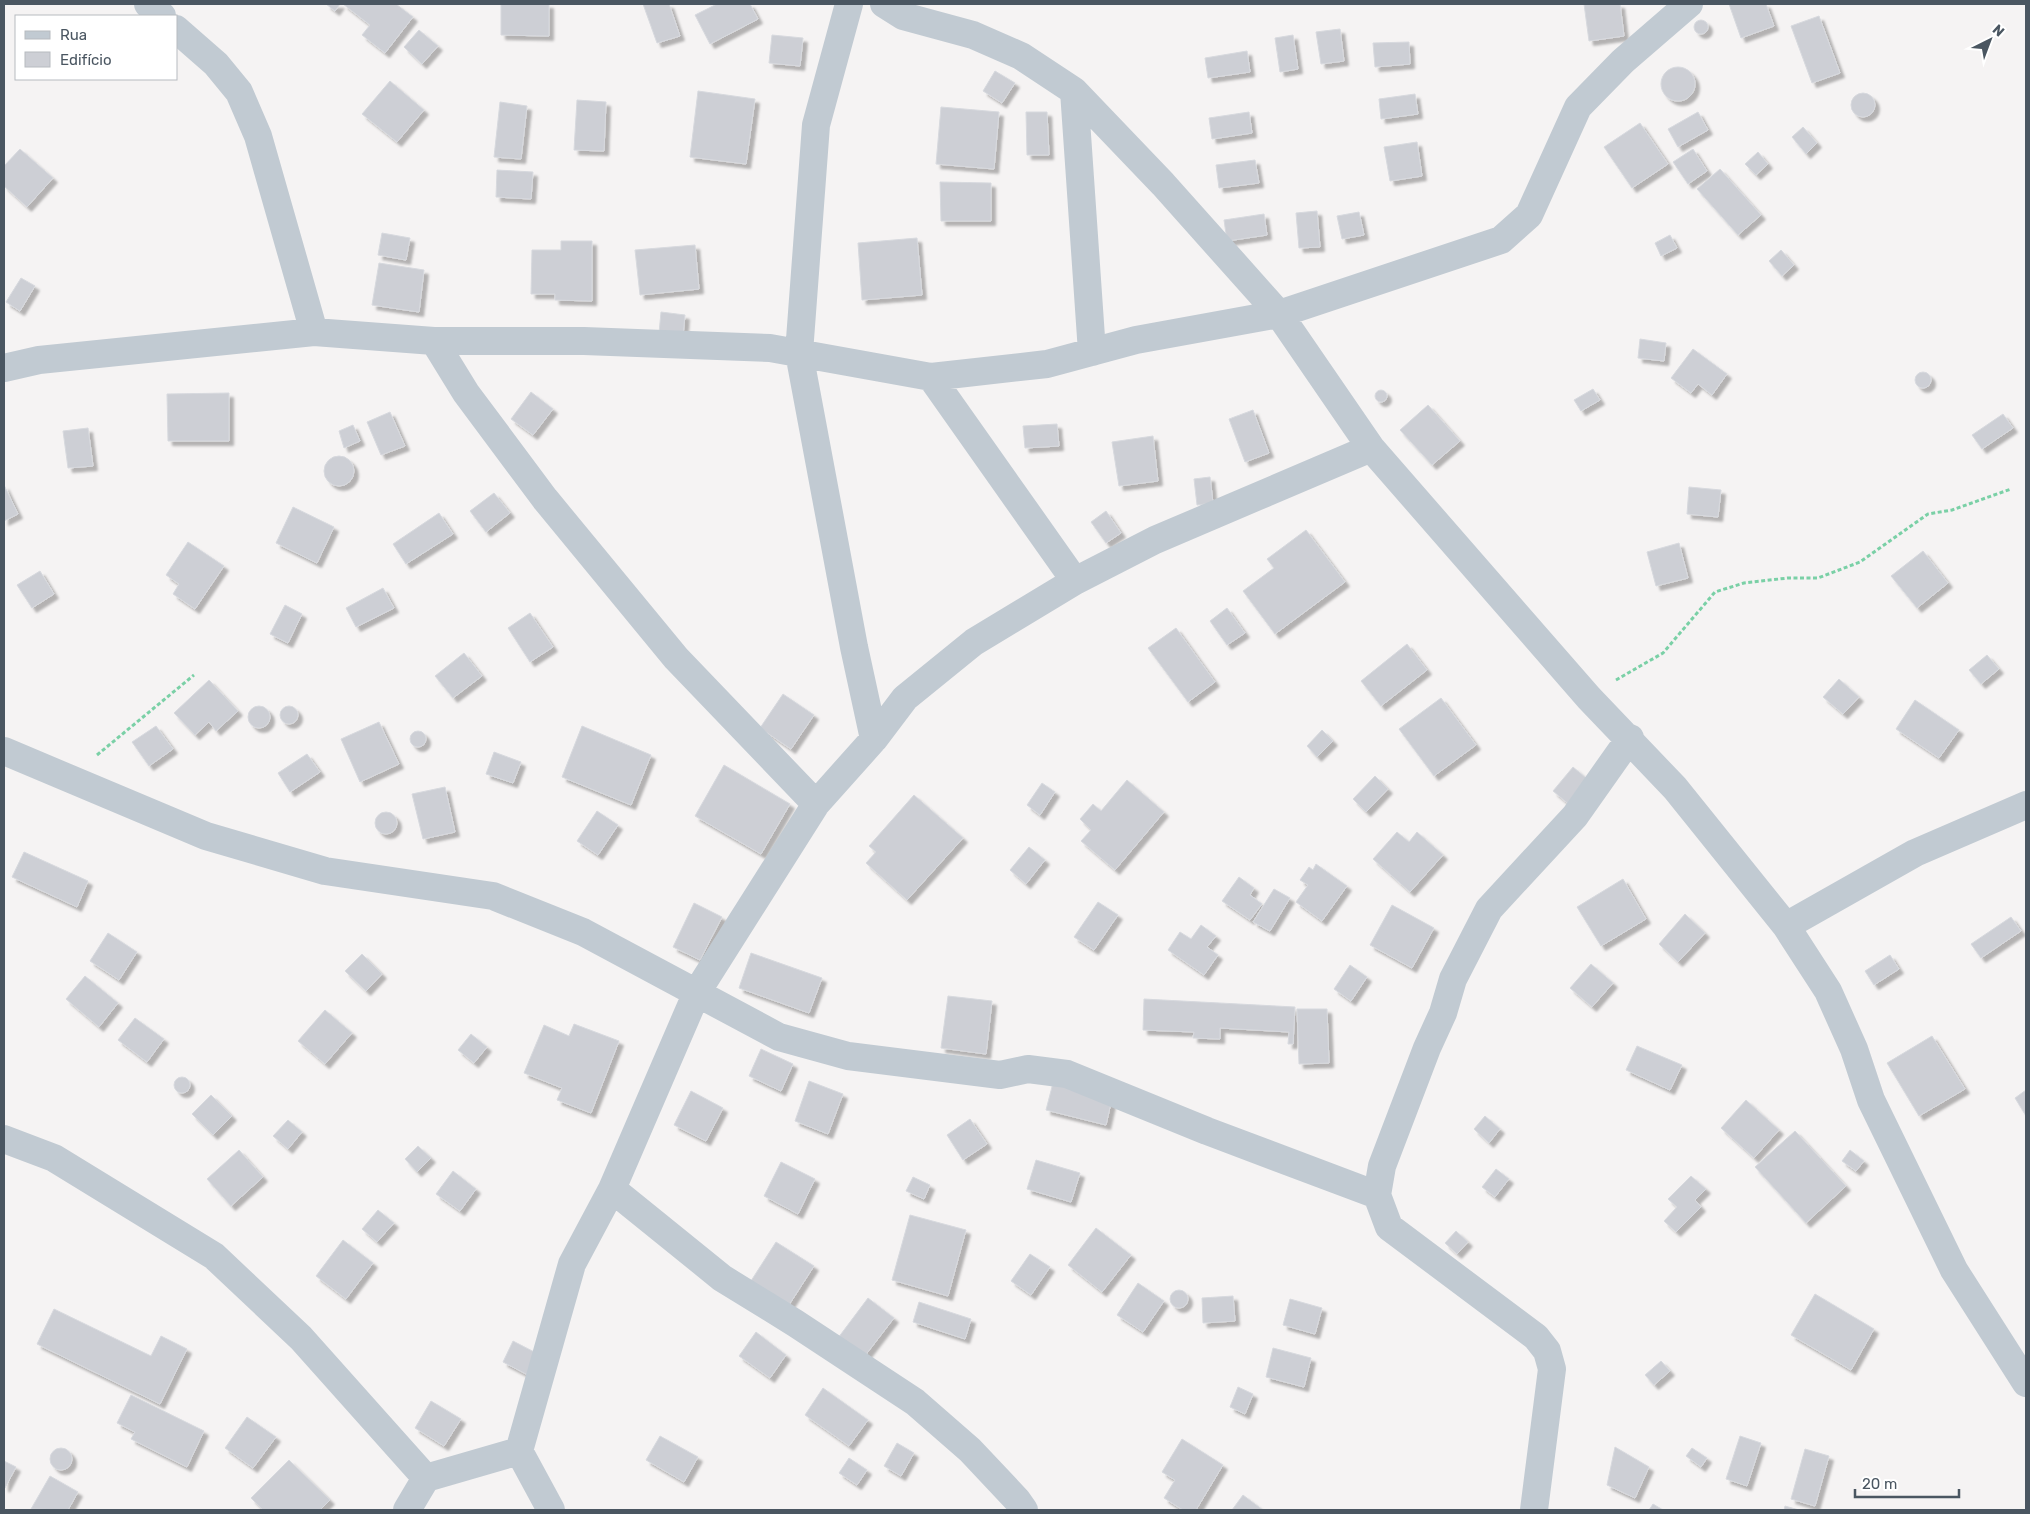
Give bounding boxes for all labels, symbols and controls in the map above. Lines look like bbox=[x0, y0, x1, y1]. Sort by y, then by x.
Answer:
legend bbox=[15, 15, 178, 80]
north arrow bbox=[1965, 15, 2015, 65]
text: N bbox=[1989, 21, 2008, 40]
text: Rua bbox=[60, 26, 87, 44]
text: Edifício bbox=[60, 51, 112, 69]
scale bar bbox=[1855, 1466, 1959, 1498]
text: 20 m bbox=[1862, 1475, 1897, 1493]

